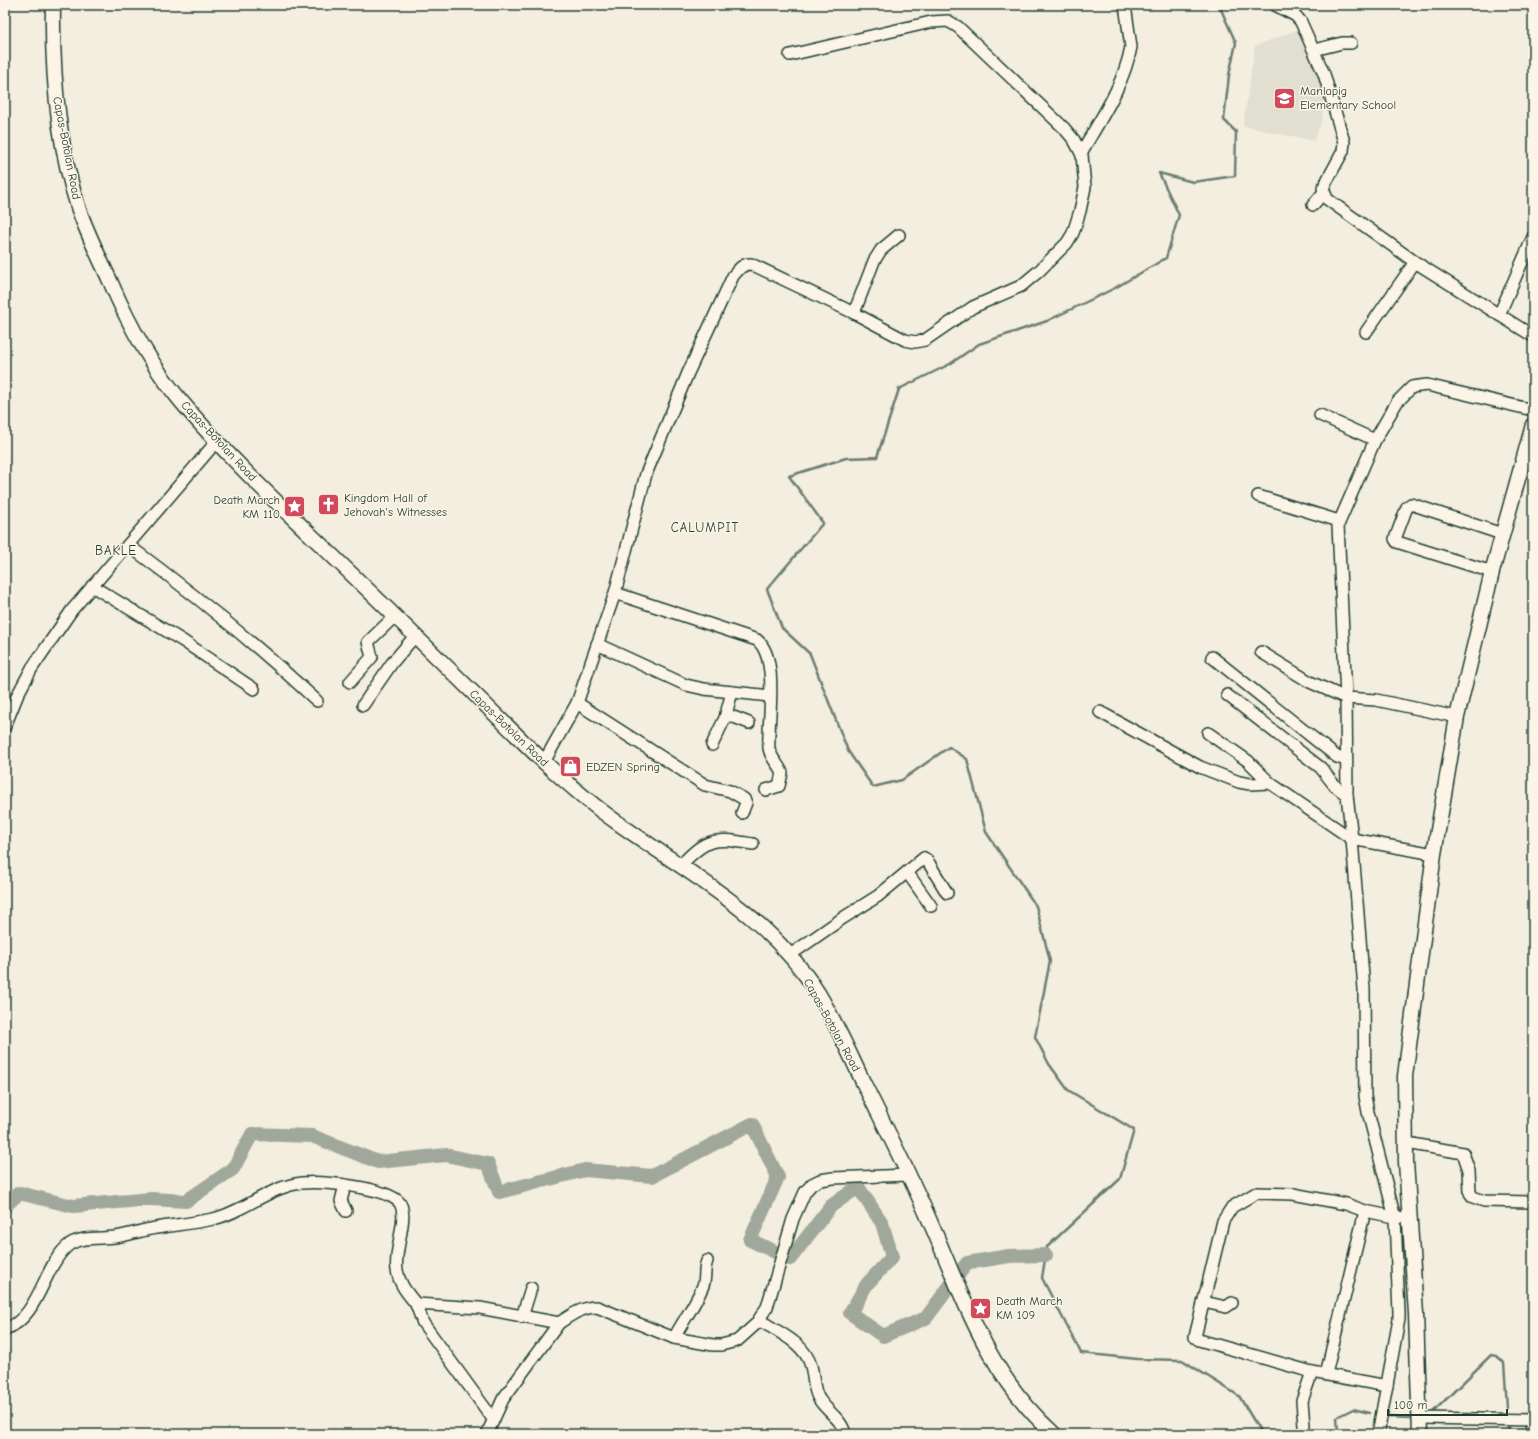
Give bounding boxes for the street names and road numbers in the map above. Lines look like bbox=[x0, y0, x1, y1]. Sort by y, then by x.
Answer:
street label: Capas-Botolan Road bbox=[50, 95, 84, 201]
street label: Capas-Botolan Road bbox=[178, 398, 260, 484]
street label: Capas-Botolan Road bbox=[467, 687, 551, 769]
street label: Capas-Botolan Road bbox=[801, 976, 863, 1074]

